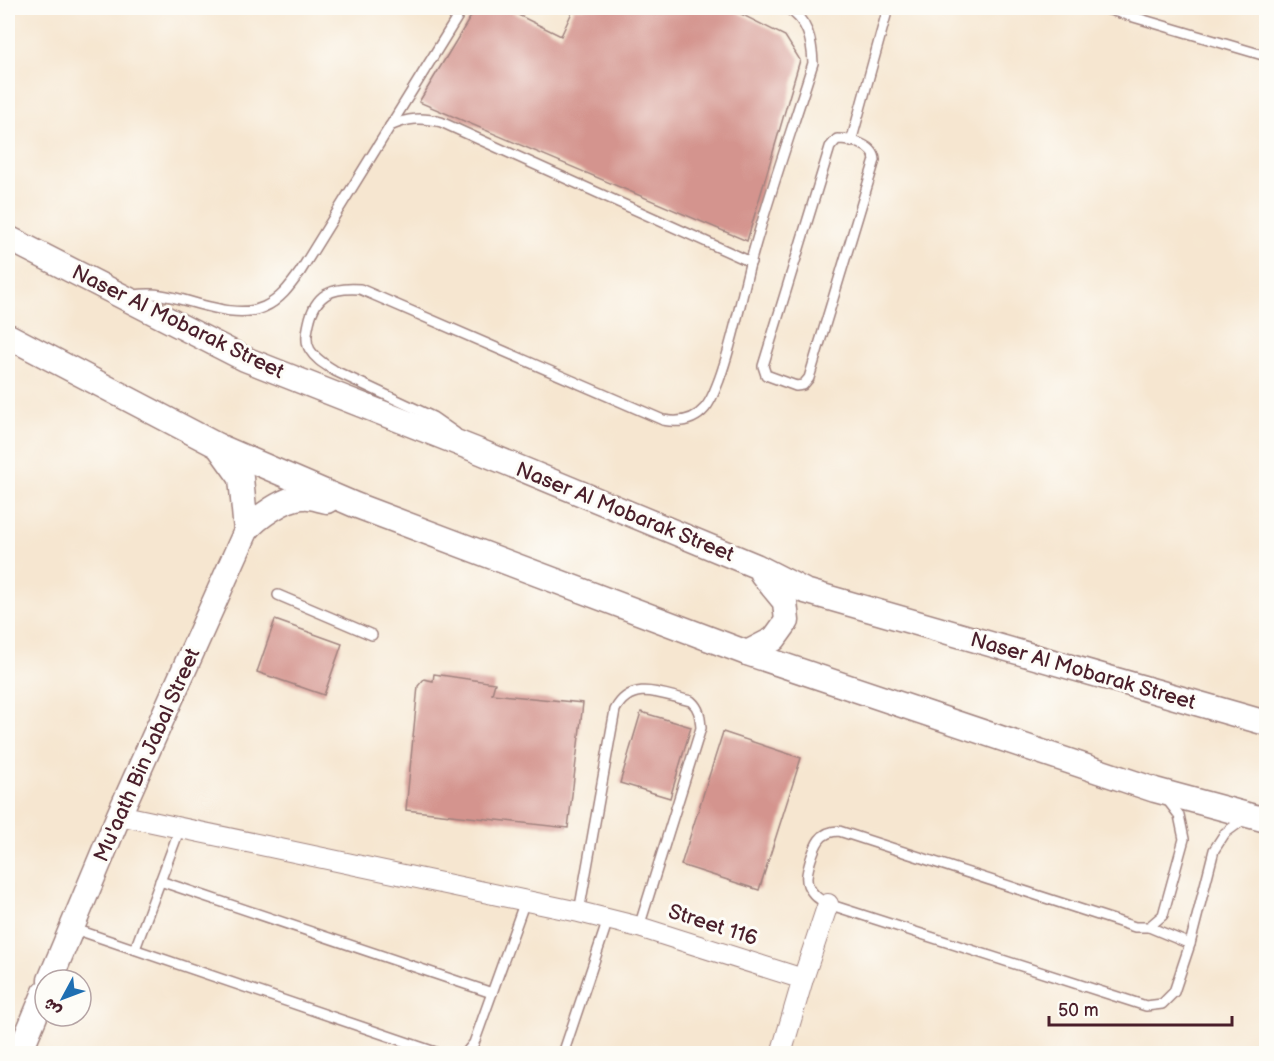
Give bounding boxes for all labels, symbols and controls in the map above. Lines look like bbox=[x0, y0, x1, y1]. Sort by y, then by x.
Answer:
street label: Naser Al Mobarak Street bbox=[68, 260, 289, 385]
street label: Naser Al Mobarak Street bbox=[512, 457, 738, 567]
street label: Naser Al Mobarak Street bbox=[968, 627, 1199, 715]
street label: Mu'aath Bin Jabal Street bbox=[89, 644, 206, 866]
street label: Street 116 bbox=[665, 899, 761, 951]
north arrow bbox=[33, 968, 93, 1028]
scale bar bbox=[1049, 989, 1232, 1027]
text: ش bbox=[40, 994, 66, 1020]
text: 50 m bbox=[1058, 1000, 1099, 1021]

